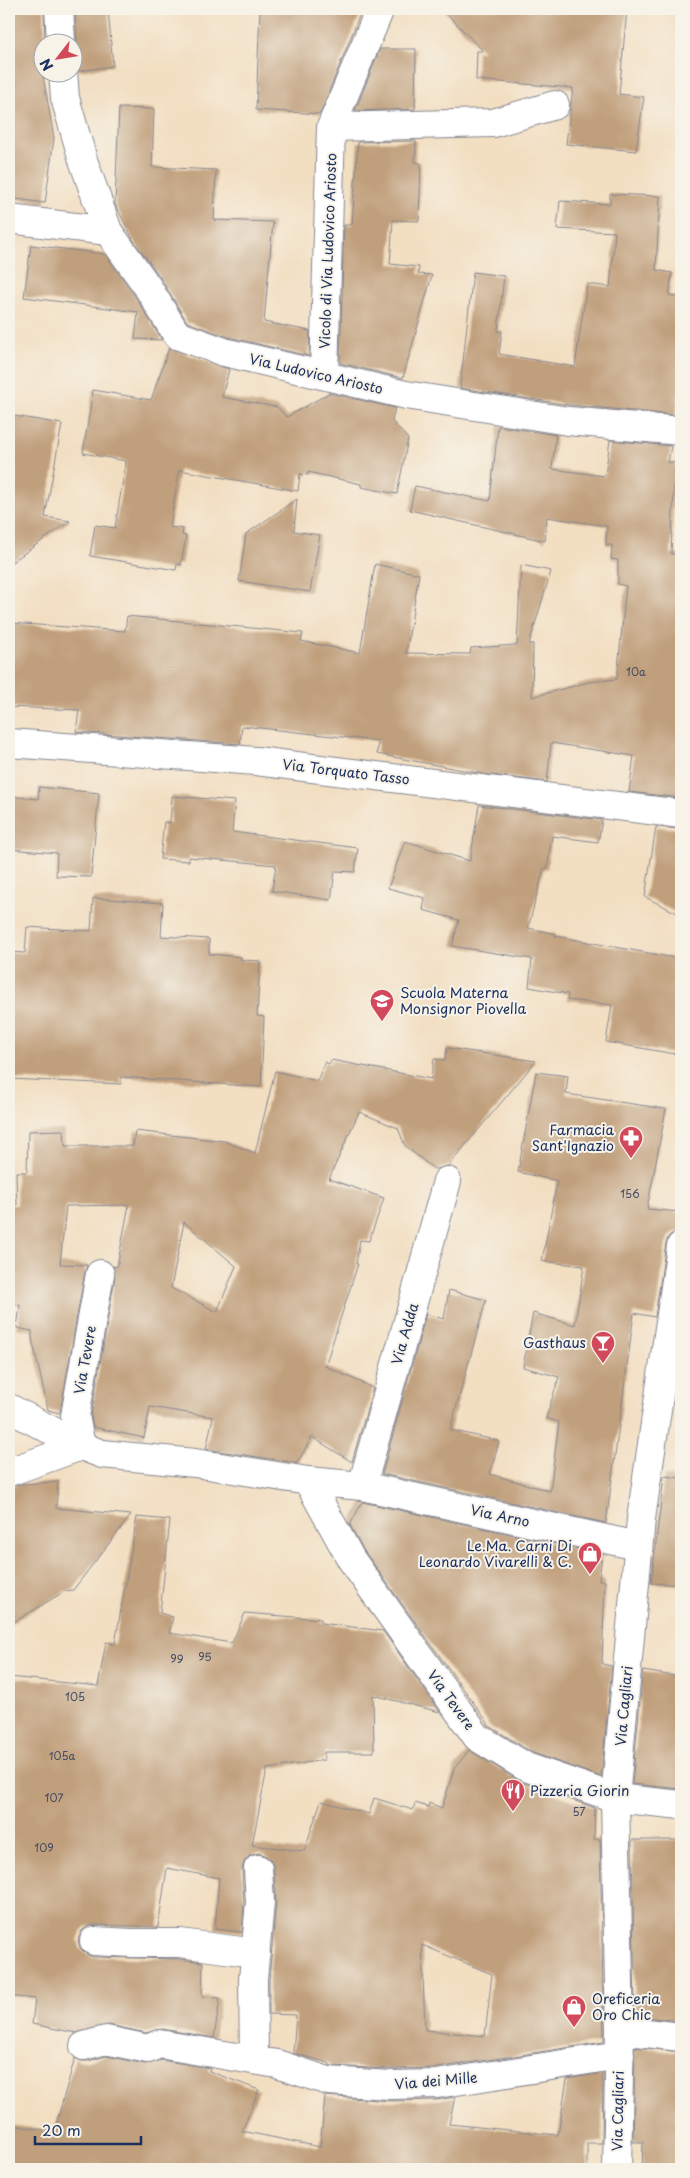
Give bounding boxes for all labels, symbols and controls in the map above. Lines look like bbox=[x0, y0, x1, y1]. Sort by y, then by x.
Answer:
north arrow bbox=[32, 32, 82, 82]
text: N bbox=[35, 55, 58, 75]
street label: Vicolo di Via Ludovico Ariosto bbox=[314, 153, 341, 349]
street label: Via Ludovico Ariosto bbox=[247, 348, 385, 399]
house number: 10a bbox=[626, 663, 646, 680]
street label: Via Torquato Tasso bbox=[281, 753, 411, 790]
place label: Scuola Materna Monsignor Piovella bbox=[400, 982, 526, 1019]
school or university icon: Scuola Materna Monsignor Piovella bbox=[369, 988, 395, 1022]
place label: Farmacia Sant'Ignazio bbox=[532, 1119, 614, 1156]
pharmacy icon: Farmacia Sant'Ignazio bbox=[618, 1125, 644, 1159]
house number: 156 bbox=[620, 1185, 640, 1202]
street label: Via Adda bbox=[386, 1300, 424, 1367]
street label: Via Tevere bbox=[68, 1324, 101, 1396]
bar icon: Gasthaus bbox=[590, 1330, 616, 1364]
place label: Gasthaus bbox=[523, 1332, 586, 1353]
street label: Via Arno bbox=[468, 1499, 532, 1532]
place label: Le.Ma. Carni Di Leonardo Vivarelli & C. bbox=[419, 1535, 572, 1572]
shop icon: Le.Ma. Carni Di Leonardo Vivarelli & C. bbox=[577, 1541, 603, 1575]
house number: 95 bbox=[198, 1648, 212, 1665]
house number: 99 bbox=[170, 1650, 184, 1667]
street label: Via Tevere bbox=[422, 1665, 480, 1734]
street label: Via Cagliari bbox=[610, 1665, 637, 1747]
house number: 105 bbox=[65, 1688, 85, 1705]
house number: 105a bbox=[49, 1747, 75, 1764]
restaurant icon: Pizzeria Giorin bbox=[500, 1778, 526, 1812]
place label: Pizzeria Giorin bbox=[530, 1780, 629, 1801]
house number: 107 bbox=[45, 1789, 63, 1806]
house number: 57 bbox=[572, 1803, 586, 1820]
house number: 109 bbox=[34, 1839, 54, 1856]
place label: Oreficeria Oro Chic bbox=[592, 1988, 660, 2025]
shop icon: Oreficeria Oro Chic bbox=[561, 1994, 587, 2028]
street label: Via dei Mille bbox=[394, 2066, 479, 2095]
street label: Via Cagliari bbox=[606, 2071, 629, 2151]
scale bar bbox=[35, 2113, 141, 2145]
text: 20 m bbox=[42, 2118, 81, 2141]

